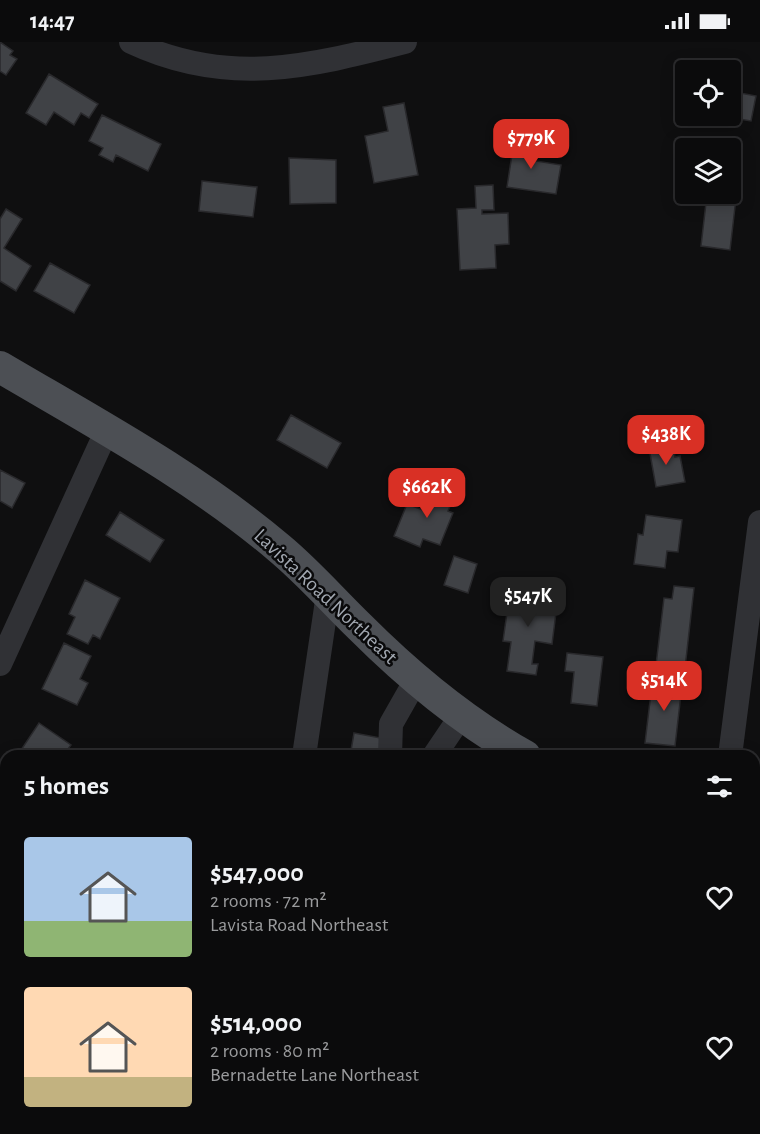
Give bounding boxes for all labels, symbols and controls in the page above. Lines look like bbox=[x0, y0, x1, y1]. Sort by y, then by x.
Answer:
text: 14:47 bbox=[30, 10, 75, 32]
map controls bbox=[675, 60, 741, 204]
button: locate bbox=[675, 60, 741, 126]
pin: $779K bbox=[489, 119, 573, 170]
text: $779K bbox=[507, 128, 555, 148]
button: layers bbox=[675, 138, 741, 204]
pin: $438K bbox=[624, 415, 708, 466]
text: $438K bbox=[641, 424, 691, 444]
pin: $662K bbox=[385, 468, 469, 519]
text: $662K bbox=[402, 477, 452, 497]
street label: Lavista Road Northeast bbox=[250, 525, 402, 668]
pin: $547K bbox=[486, 577, 570, 628]
text: $547K bbox=[504, 586, 552, 606]
pin: $514K bbox=[622, 661, 706, 712]
text: $514K bbox=[641, 670, 687, 690]
icon: filters bbox=[703, 770, 736, 803]
text: 5 homes bbox=[24, 773, 109, 799]
text: $547,000 bbox=[210, 860, 304, 886]
icon: home bbox=[72, 861, 144, 933]
icon: heart bbox=[703, 881, 736, 914]
text: 2 rooms · 72 m² bbox=[210, 891, 327, 911]
text: Lavista Road Northeast bbox=[210, 915, 388, 935]
text: $514,000 bbox=[210, 1010, 302, 1036]
icon: home bbox=[72, 1011, 144, 1083]
icon: heart bbox=[703, 1031, 736, 1064]
text: 2 rooms · 80 m² bbox=[210, 1041, 329, 1061]
text: Bernadette Lane Northeast bbox=[210, 1065, 419, 1085]

